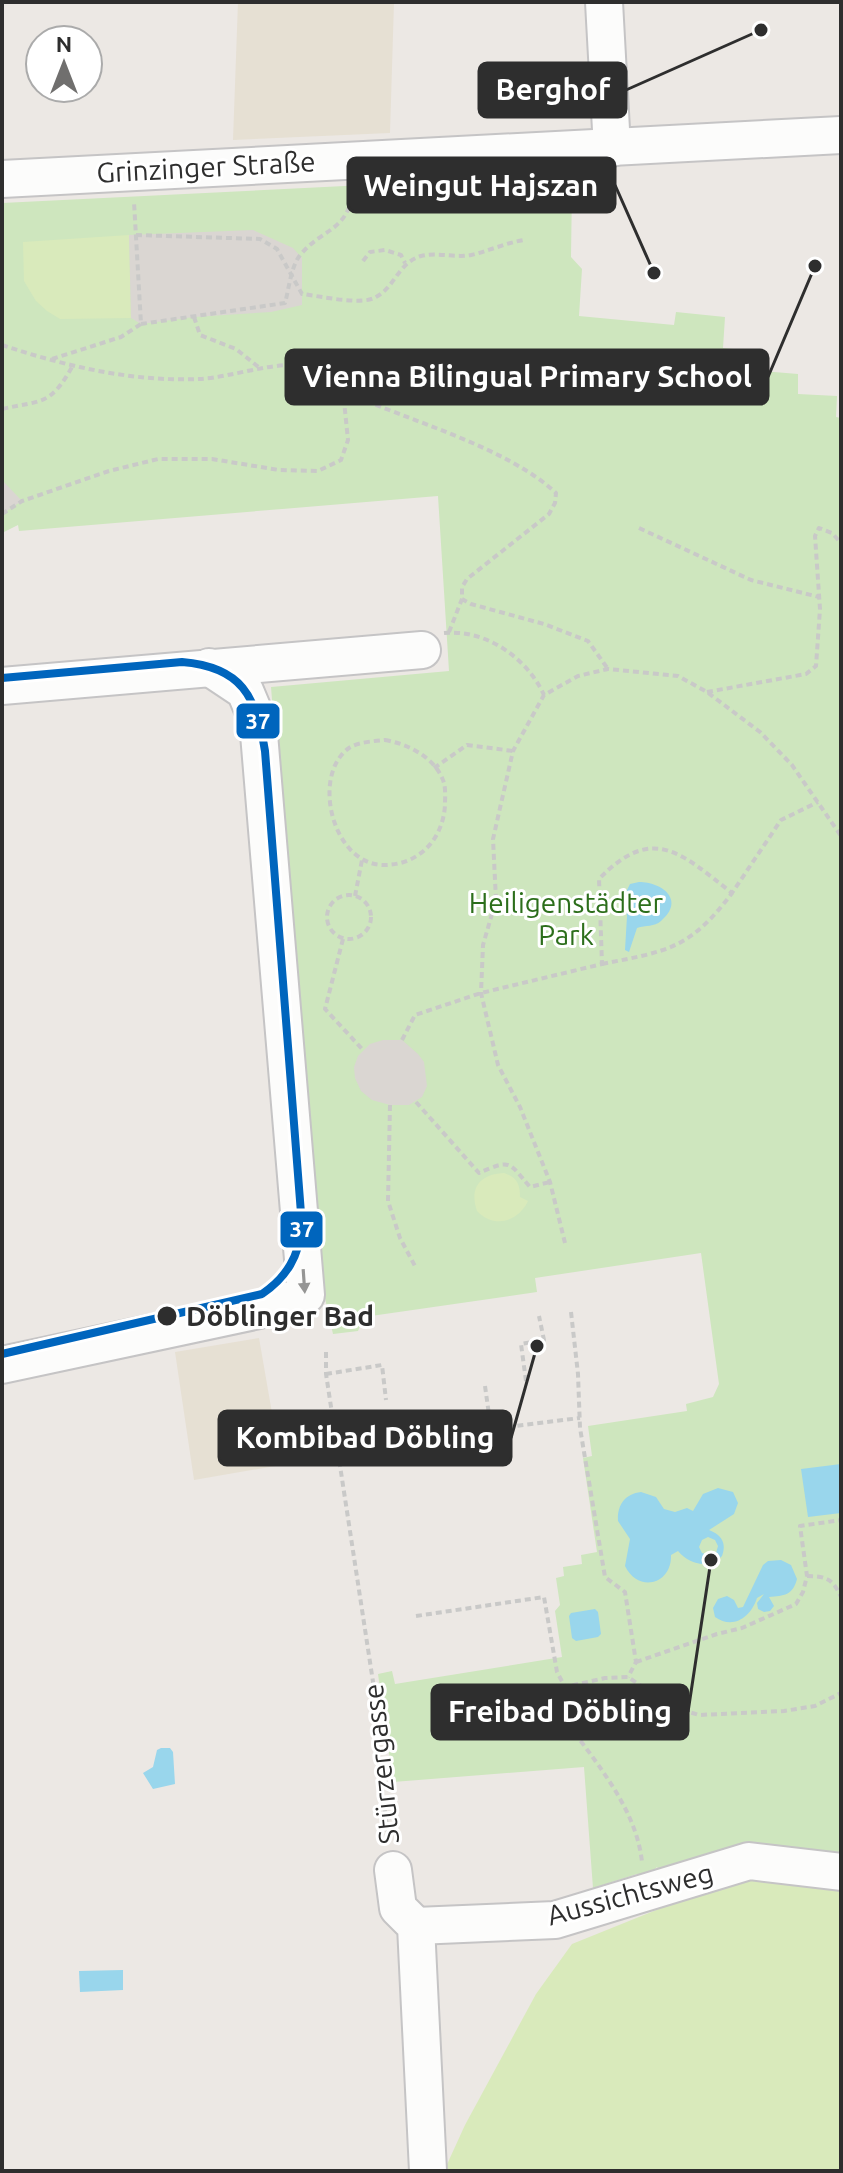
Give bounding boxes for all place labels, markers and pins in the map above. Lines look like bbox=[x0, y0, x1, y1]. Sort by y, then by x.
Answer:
callout: Berghof bbox=[479, 63, 626, 117]
callout: Weingut Hajszan bbox=[348, 158, 615, 212]
callout: Vienna Bilingual Primary School bbox=[286, 350, 768, 404]
place label: Döblinger Bad bbox=[186, 1300, 374, 1331]
marker: Döblinger Bad bbox=[155, 1304, 179, 1328]
callout: Kombibad Döbling bbox=[219, 1411, 511, 1465]
callout: Freibad Döbling bbox=[432, 1685, 688, 1739]

